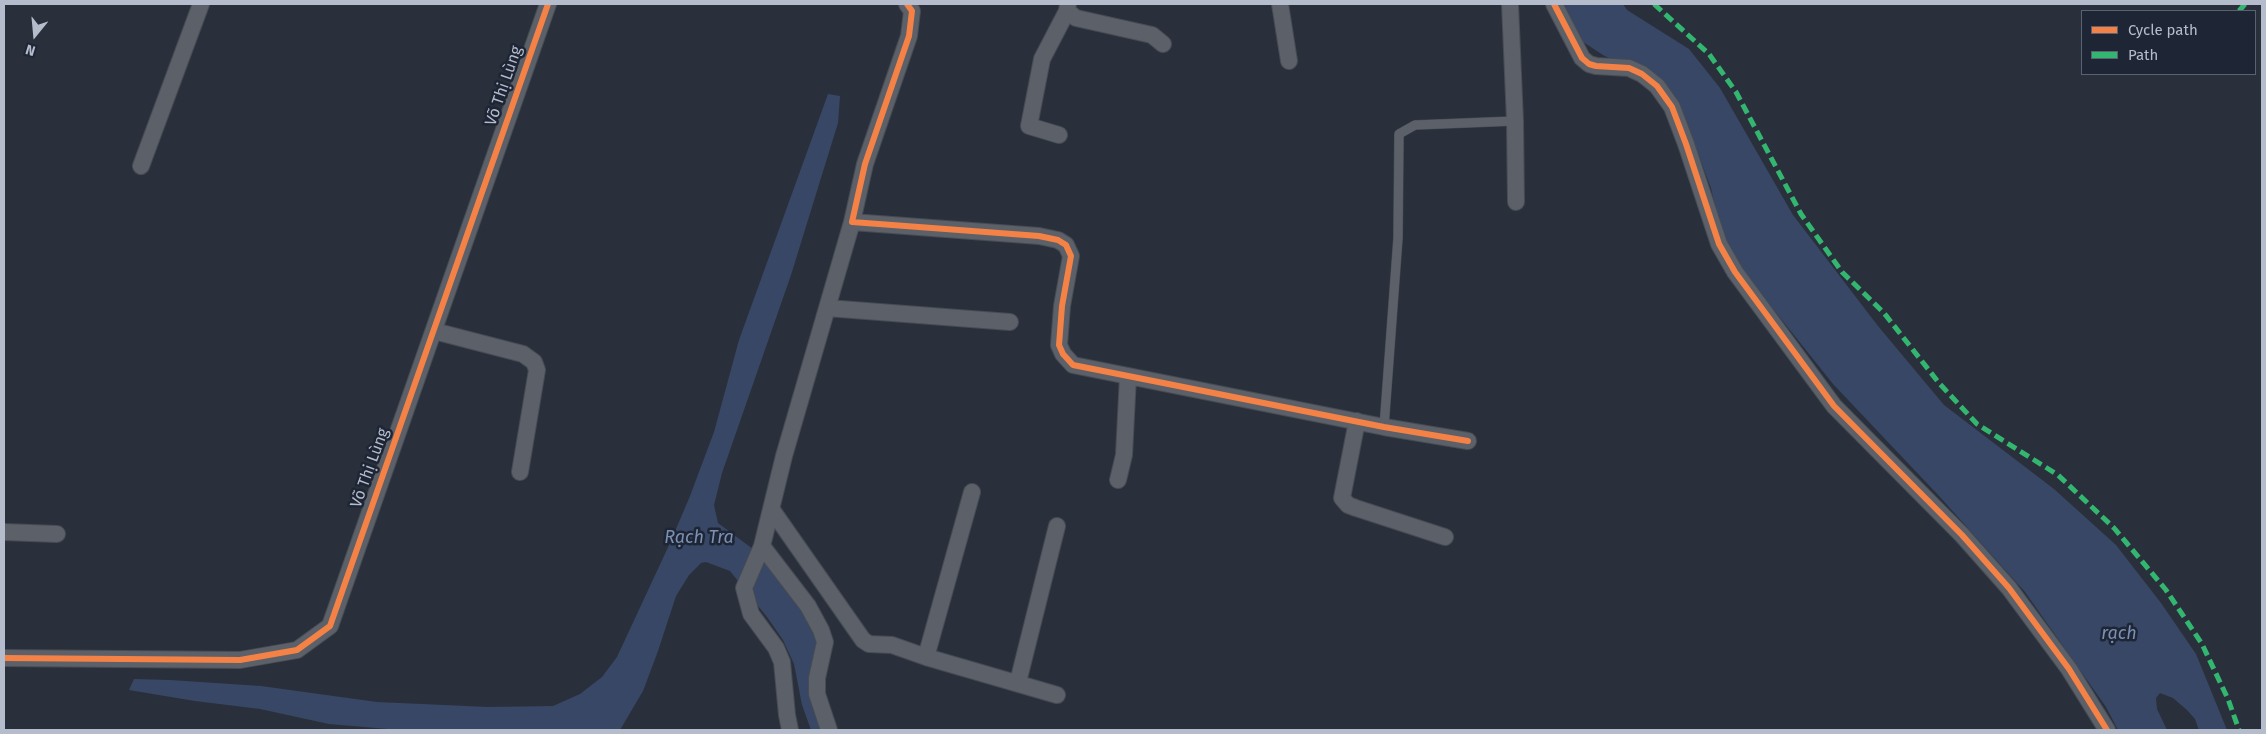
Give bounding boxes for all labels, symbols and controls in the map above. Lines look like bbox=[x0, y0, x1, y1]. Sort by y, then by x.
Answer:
north arrow bbox=[10, 10, 60, 60]
legend bbox=[2081, 10, 2256, 75]
text: Cycle path bbox=[2128, 21, 2198, 39]
text: N bbox=[24, 40, 37, 59]
street label: Võ Thị Lùng bbox=[481, 44, 527, 128]
text: Path bbox=[2128, 46, 2158, 64]
street label: Võ Thị Lùng bbox=[347, 426, 393, 510]
water label: Rạch Tra bbox=[664, 527, 734, 549]
water label: rạch bbox=[2101, 623, 2137, 645]

